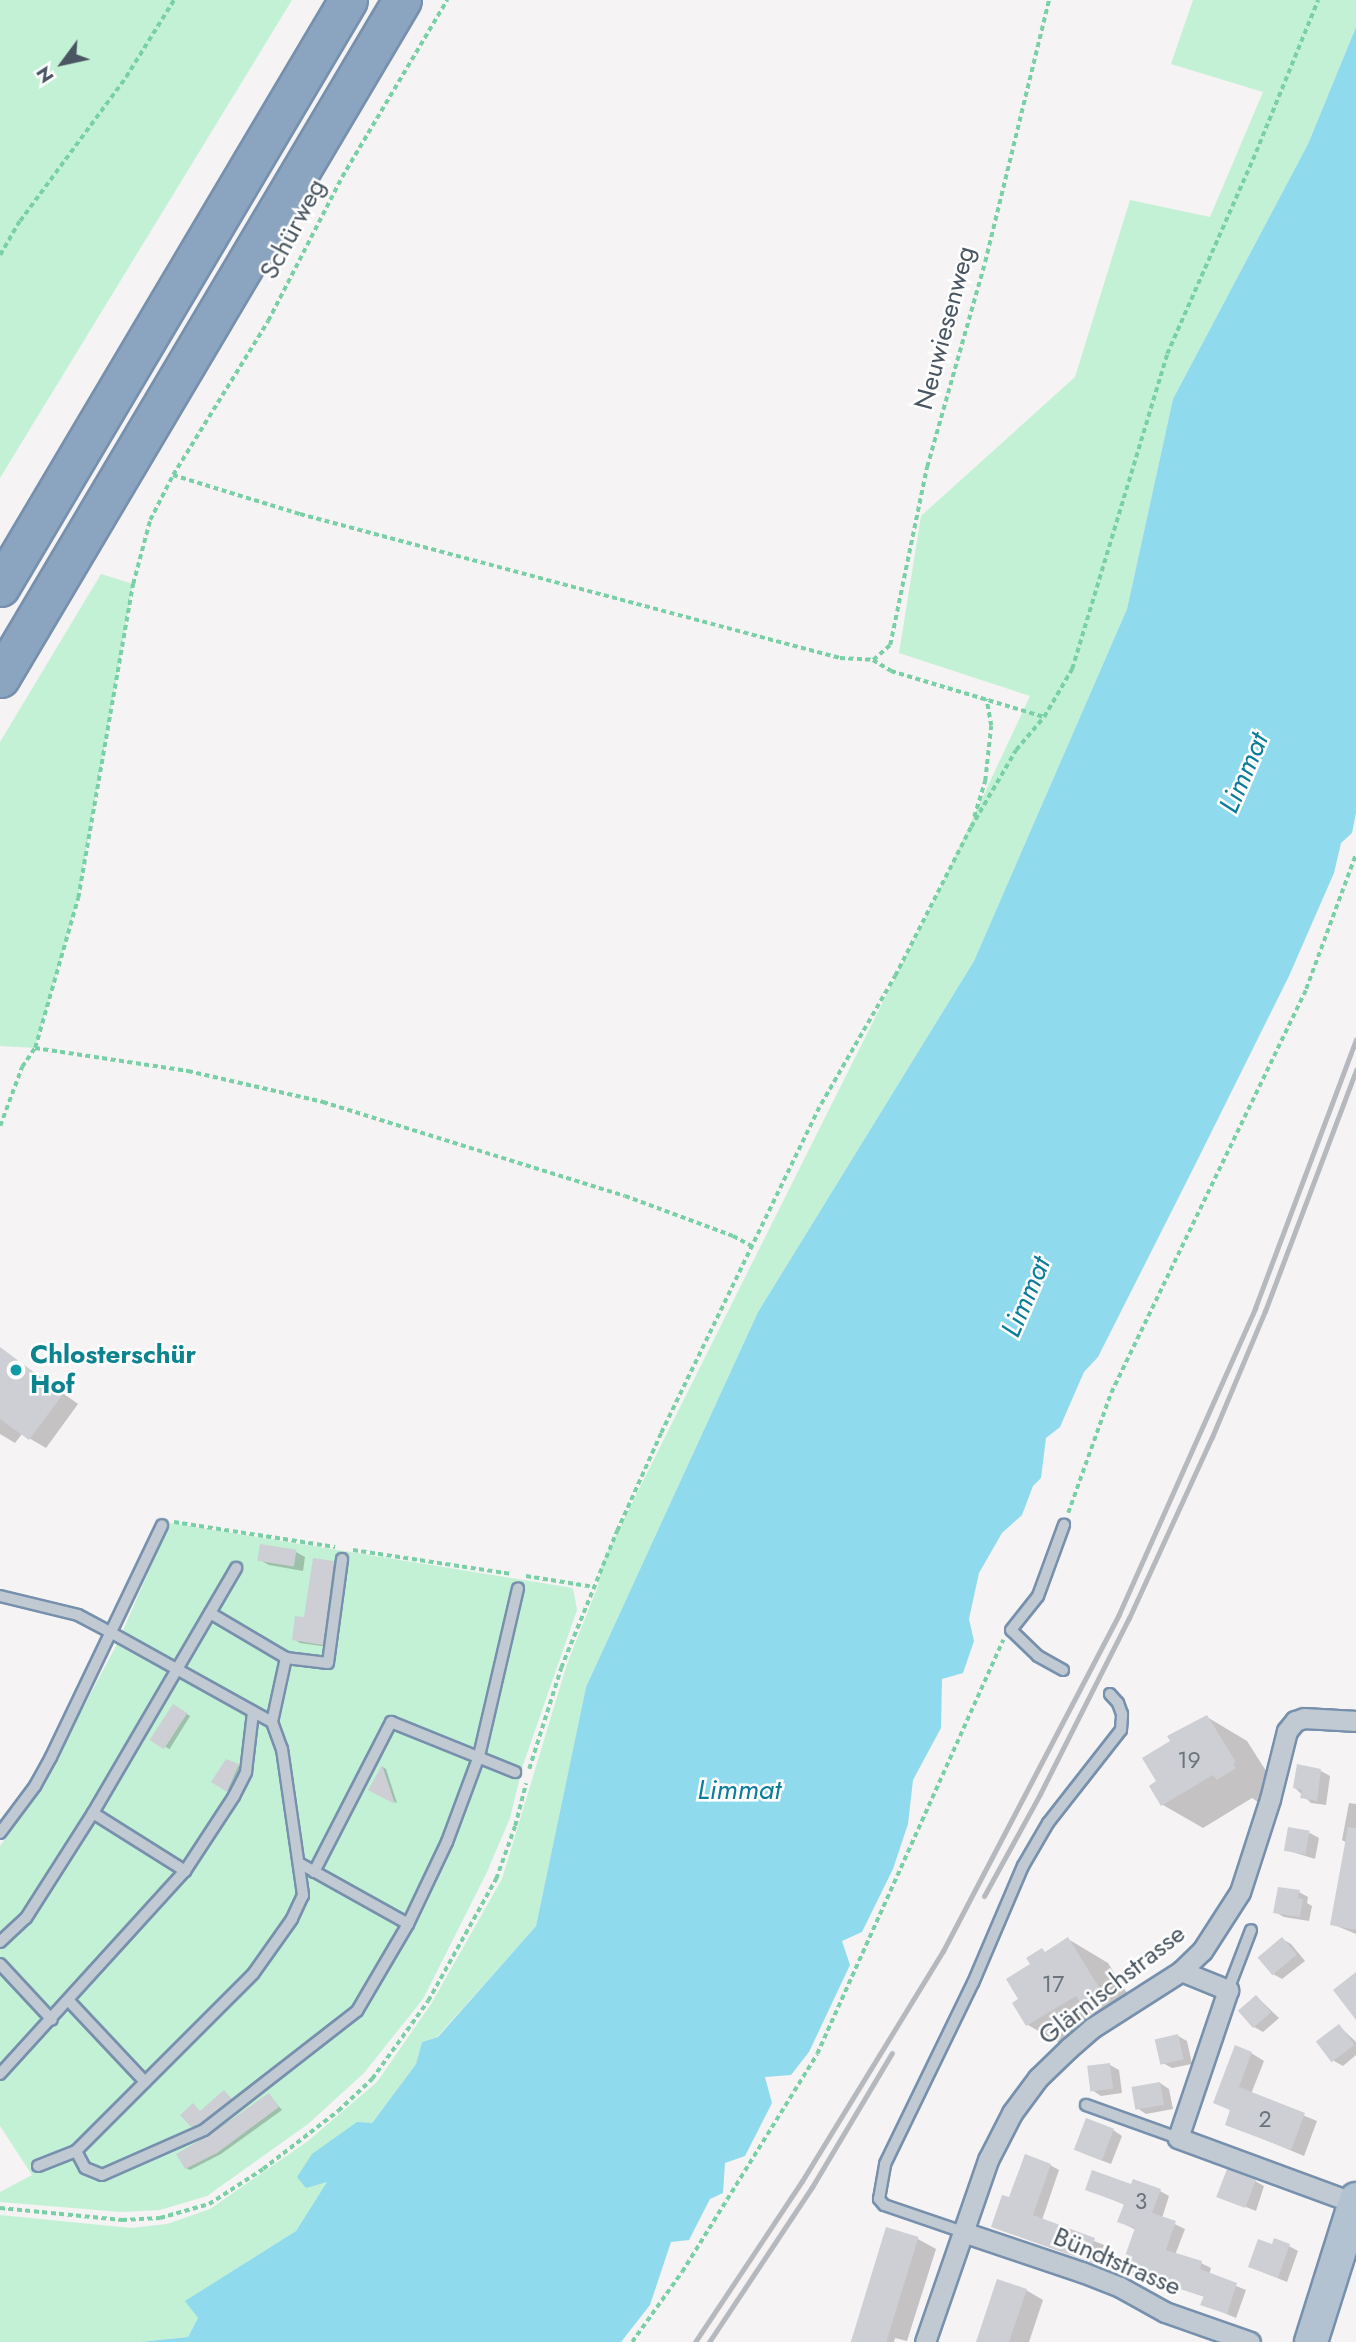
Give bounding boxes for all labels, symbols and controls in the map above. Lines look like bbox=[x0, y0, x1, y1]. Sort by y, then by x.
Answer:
north arrow bbox=[28, 28, 98, 98]
text: N bbox=[30, 61, 60, 88]
street label: Schürweg bbox=[254, 173, 332, 285]
street label: Neuwiesenweg bbox=[908, 243, 982, 413]
water label: Limmat bbox=[1212, 728, 1276, 818]
water label: Limmat bbox=[994, 1252, 1058, 1342]
place label: Chlosterschür Hof bbox=[30, 1339, 196, 1400]
marker: Chlosterschür Hof bbox=[8, 1362, 24, 1378]
house number: 19 bbox=[1177, 1746, 1201, 1774]
water label: Limmat bbox=[697, 1773, 781, 1807]
street label: Glärnischstrasse bbox=[1033, 1918, 1191, 2052]
house number: 17 bbox=[1042, 1970, 1064, 1998]
house number: 2 bbox=[1258, 2105, 1272, 2133]
house number: 3 bbox=[1135, 2187, 1147, 2215]
street label: Bündtstrasse bbox=[1049, 2221, 1185, 2303]

